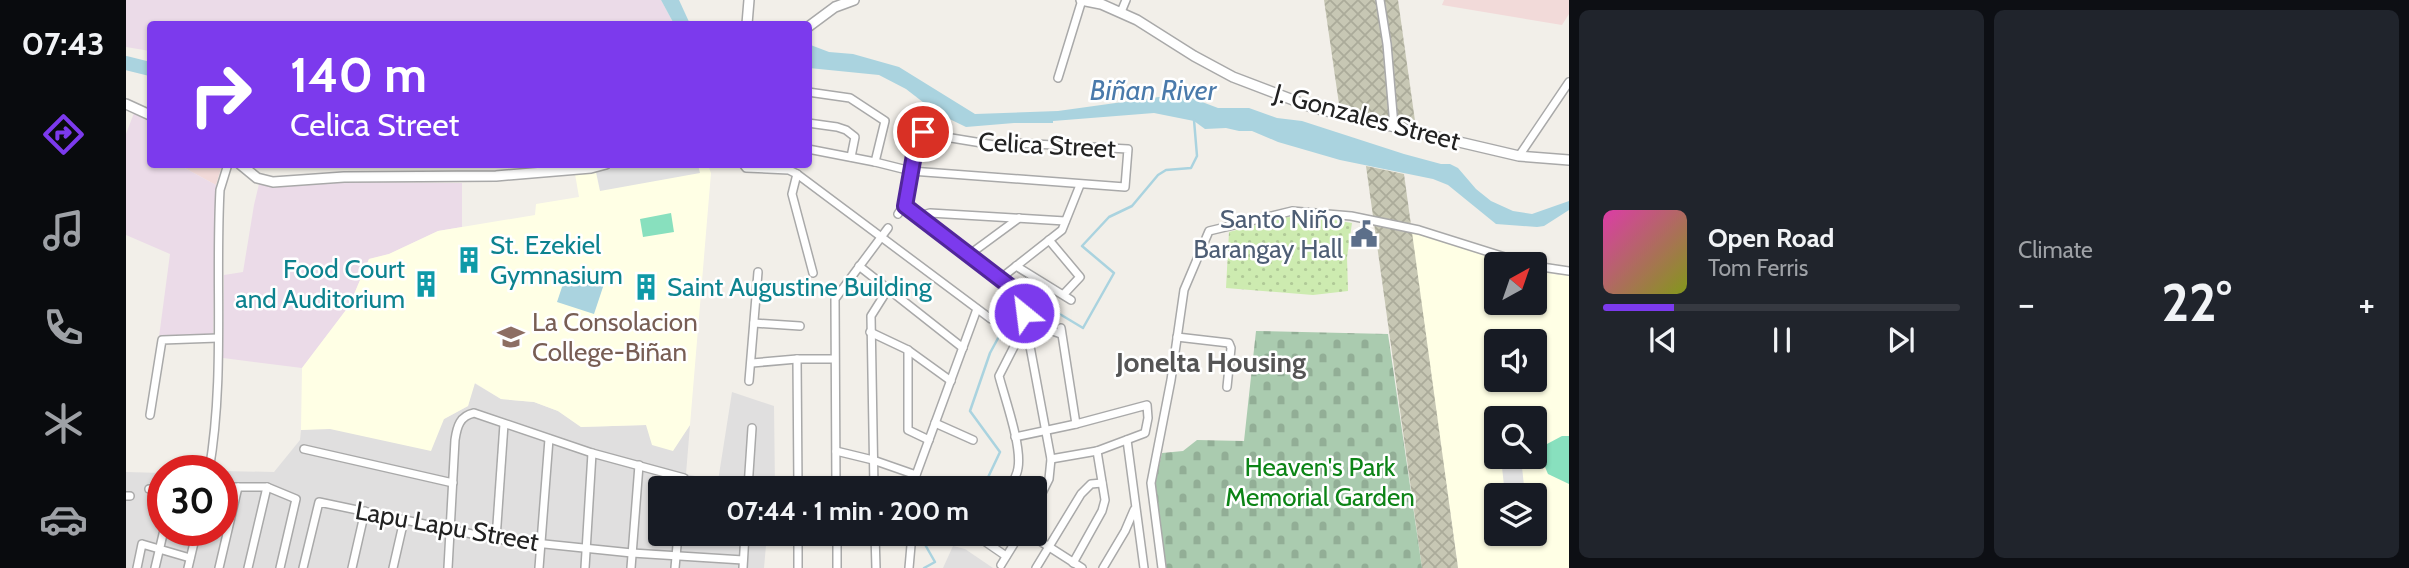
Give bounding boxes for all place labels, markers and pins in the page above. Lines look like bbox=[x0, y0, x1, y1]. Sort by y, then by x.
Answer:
pin bbox=[893, 102, 953, 162]
place label: Santo Niño Barangay Hall bbox=[1193, 203, 1343, 265]
public building icon: Santo Niño Barangay Hall bbox=[1349, 219, 1379, 249]
place label: St. Ezekiel Gymnasium bbox=[490, 229, 623, 291]
building icon: St. Ezekiel Gymnasium bbox=[454, 245, 484, 275]
place label: Food Court and Auditorium bbox=[235, 253, 405, 315]
building icon: Food Court and Auditorium bbox=[411, 269, 441, 299]
place label: Saint Augustine Building bbox=[667, 271, 933, 303]
building icon: Saint Augustine Building bbox=[631, 272, 661, 302]
place label: La Consolacion College-Biñan bbox=[532, 306, 698, 368]
school or university icon: La Consolacion College-Biñan bbox=[496, 322, 526, 352]

